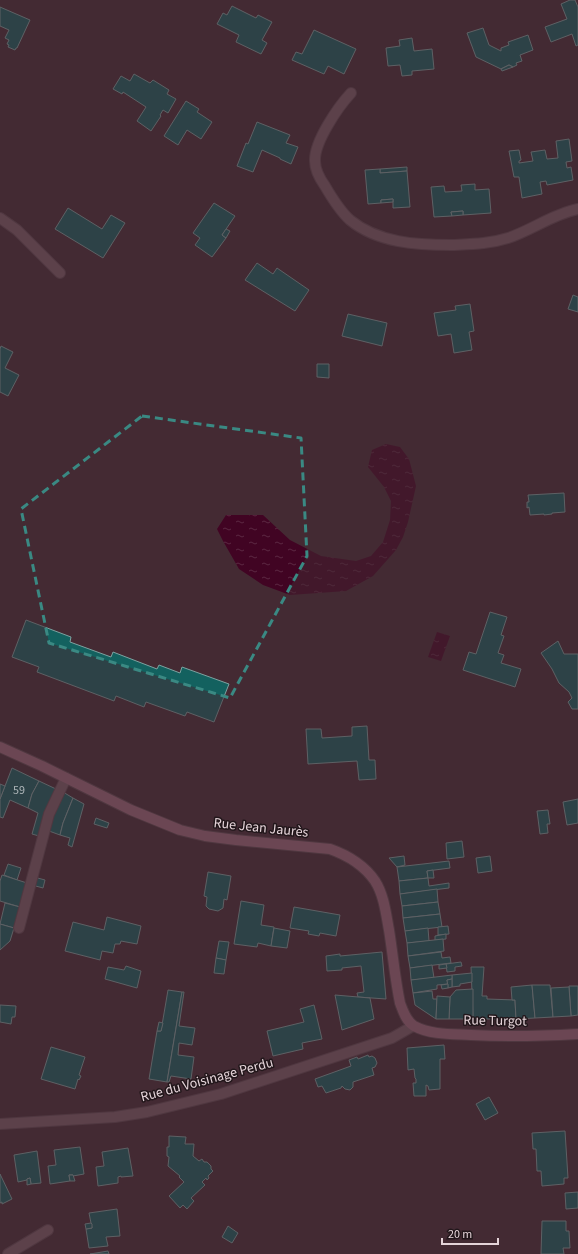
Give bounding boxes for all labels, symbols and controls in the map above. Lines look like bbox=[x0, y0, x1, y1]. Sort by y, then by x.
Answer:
house number: 59 bbox=[13, 782, 25, 799]
street label: Rue Jean Jaurès bbox=[213, 813, 310, 843]
street label: Rue Turgot bbox=[463, 1010, 527, 1032]
street label: Rue du Voisinage Perdu bbox=[138, 1053, 276, 1107]
scale bar bbox=[442, 1220, 498, 1246]
text: 20 m bbox=[448, 1226, 472, 1243]

